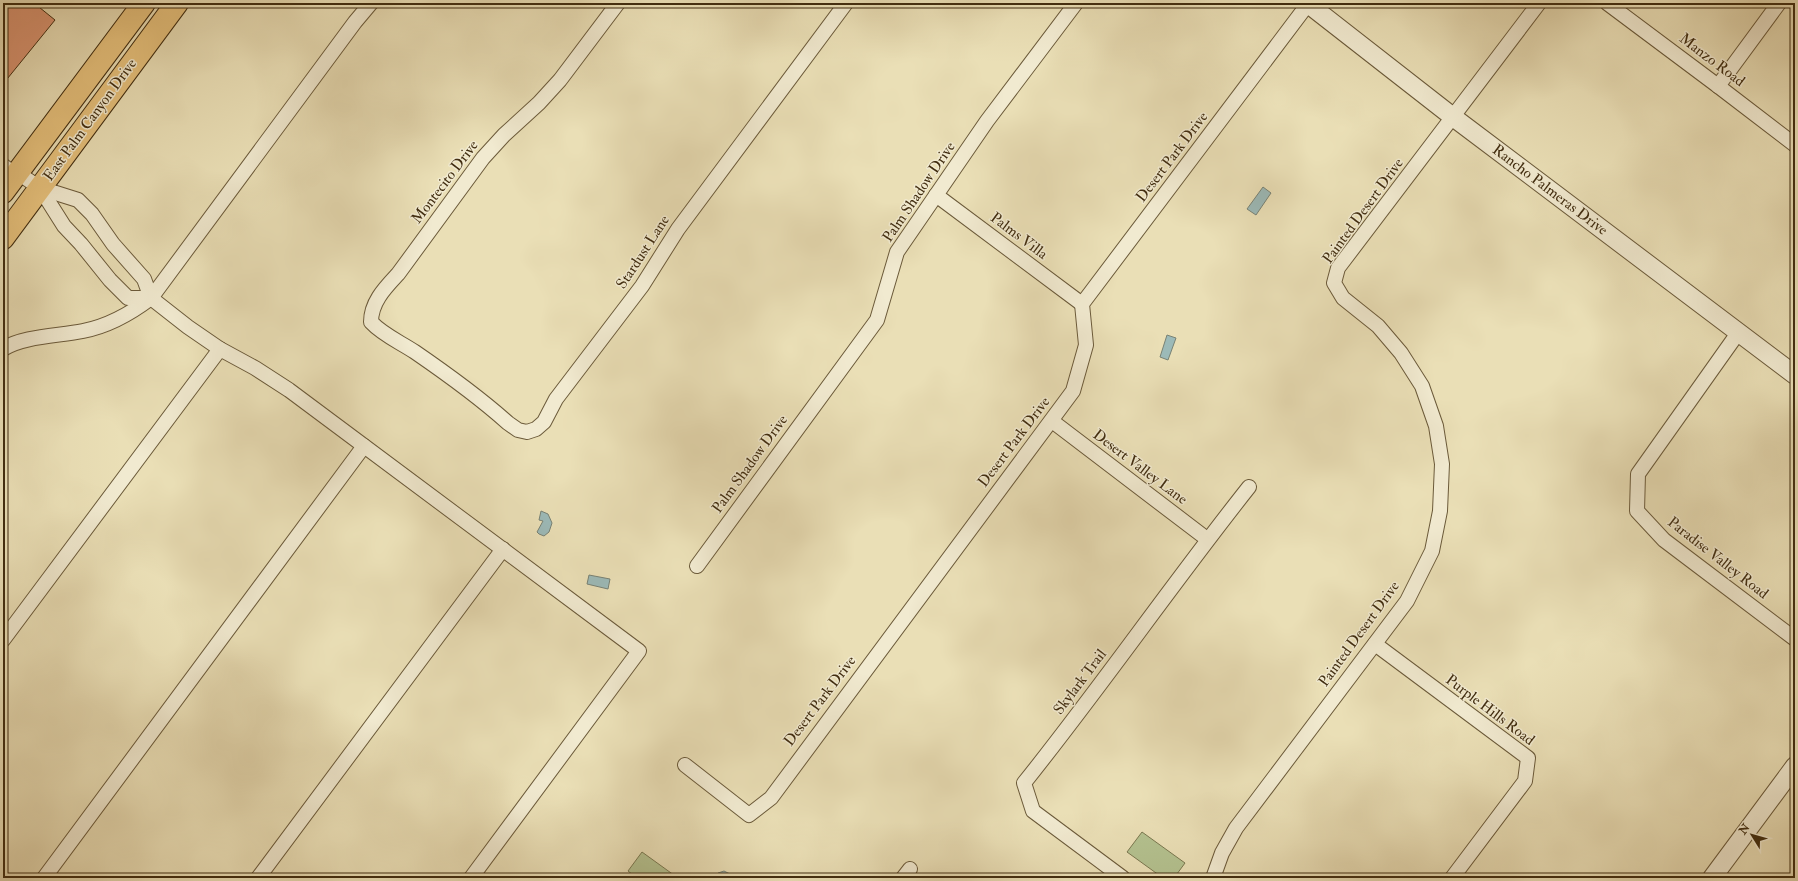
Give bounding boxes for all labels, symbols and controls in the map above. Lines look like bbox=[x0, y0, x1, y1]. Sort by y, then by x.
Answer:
street label: Manzo Road bbox=[1675, 29, 1749, 91]
street label: East Palm Canyon Drive bbox=[39, 55, 141, 185]
street label: Desert Park Drive bbox=[1132, 108, 1212, 206]
street label: Montecito Drive bbox=[407, 136, 483, 228]
street label: Palm Shadow Drive bbox=[878, 138, 960, 246]
street label: Rancho Palmeras Drive bbox=[1489, 140, 1611, 240]
street label: Painted Desert Drive bbox=[1318, 155, 1408, 267]
street label: Palms Villa bbox=[987, 208, 1052, 264]
street label: Stardust Lane bbox=[612, 212, 674, 292]
street label: Desert Park Drive bbox=[974, 393, 1054, 491]
street label: Palm Shadow Drive bbox=[708, 411, 792, 517]
street label: Desert Valley Lane bbox=[1089, 425, 1191, 509]
street label: Paradise Valley Road bbox=[1664, 513, 1773, 604]
street label: Painted Desert Drive bbox=[1314, 578, 1404, 690]
street label: Skylark Trail bbox=[1049, 645, 1111, 718]
street label: Desert Park Drive bbox=[780, 652, 860, 750]
street label: Purple Hills Road bbox=[1441, 670, 1539, 751]
north arrow bbox=[1732, 815, 1772, 855]
text: N bbox=[1736, 821, 1753, 838]

